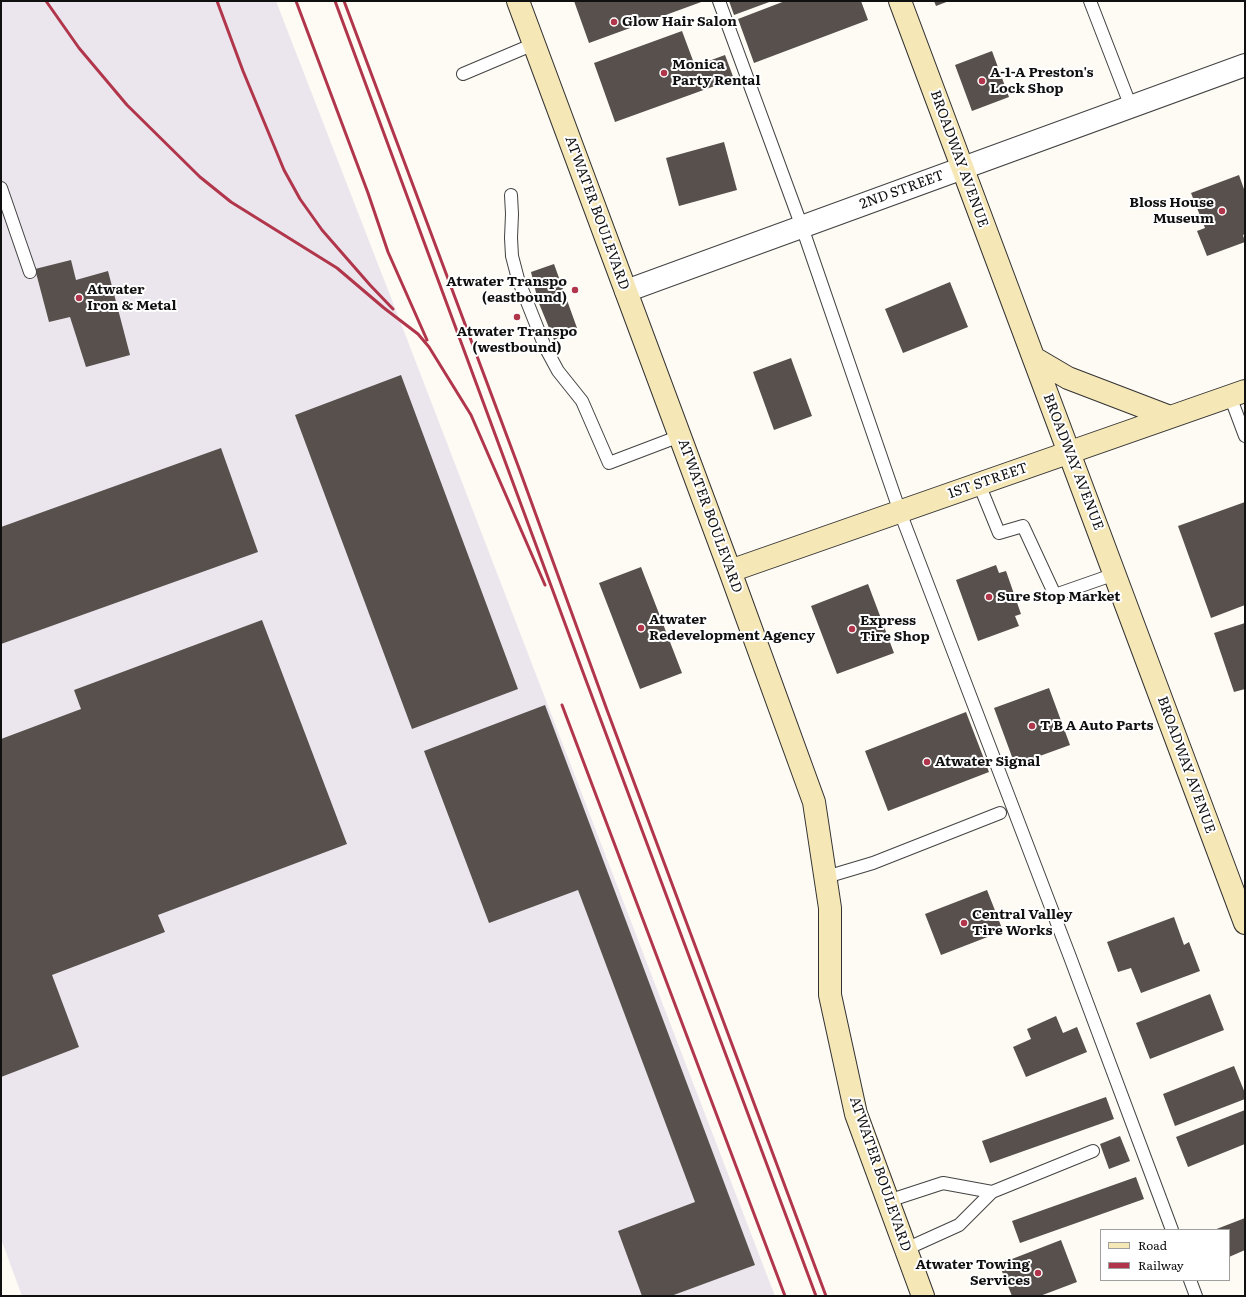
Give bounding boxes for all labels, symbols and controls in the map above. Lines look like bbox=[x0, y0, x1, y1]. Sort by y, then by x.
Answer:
place label: Glow Hair Salon bbox=[622, 14, 737, 30]
marker: Glow Hair Salon bbox=[609, 17, 619, 27]
place label: Monica Party Rental bbox=[672, 57, 760, 90]
place label: A-1-A Preston's Lock Shop bbox=[990, 65, 1094, 98]
marker: Monica Party Rental bbox=[659, 68, 669, 78]
marker: A-1-A Preston's Lock Shop bbox=[977, 76, 987, 86]
street label: BROADWAY AVENUE bbox=[926, 88, 992, 230]
street label: ATWATER BOULEVARD bbox=[561, 134, 633, 292]
street label: 2ND STREET bbox=[857, 167, 947, 213]
place label: Bloss House Museum bbox=[1129, 195, 1214, 228]
marker: Bloss House Museum bbox=[1217, 206, 1227, 216]
place label: Atwater Transpo (eastbound) bbox=[446, 274, 567, 306]
place label: Atwater Iron & Metal bbox=[87, 282, 177, 314]
marker: Atwater Transpo (eastbound) bbox=[570, 285, 580, 295]
marker: Atwater Iron & Metal bbox=[74, 293, 84, 303]
marker: Atwater Transpo (westbound) bbox=[512, 312, 522, 322]
place label: Atwater Transpo (westbound) bbox=[457, 324, 577, 356]
street label: BROADWAY AVENUE bbox=[1039, 391, 1107, 533]
street label: ATWATER BOULEVARD bbox=[674, 437, 746, 595]
street label: 1ST STREET bbox=[946, 460, 1030, 502]
place label: Sure Stop Market bbox=[997, 589, 1120, 605]
marker: Sure Stop Market bbox=[984, 592, 994, 602]
place label: Atwater Redevelopment Agency bbox=[649, 612, 815, 644]
place label: Express Tire Shop bbox=[860, 613, 930, 646]
marker: Atwater Redevelopment Agency bbox=[636, 623, 646, 633]
marker: Express Tire Shop bbox=[847, 624, 857, 634]
street label: BROADWAY AVENUE bbox=[1153, 694, 1219, 836]
place label: T B A Auto Parts bbox=[1040, 718, 1153, 734]
marker: T B A Auto Parts bbox=[1027, 721, 1037, 731]
place label: Atwater Signal bbox=[935, 754, 1040, 770]
marker: Atwater Signal bbox=[922, 757, 932, 767]
place label: Central Valley Tire Works bbox=[972, 907, 1072, 940]
marker: Central Valley Tire Works bbox=[959, 918, 969, 928]
street label: ATWATER BOULEVARD bbox=[846, 1094, 914, 1254]
legend bbox=[1100, 1229, 1230, 1281]
text: Road bbox=[1138, 1236, 1167, 1254]
text: Railway bbox=[1138, 1256, 1184, 1274]
place label: Atwater Towing Services bbox=[916, 1257, 1030, 1290]
marker: Atwater Towing Services bbox=[1033, 1268, 1043, 1278]

